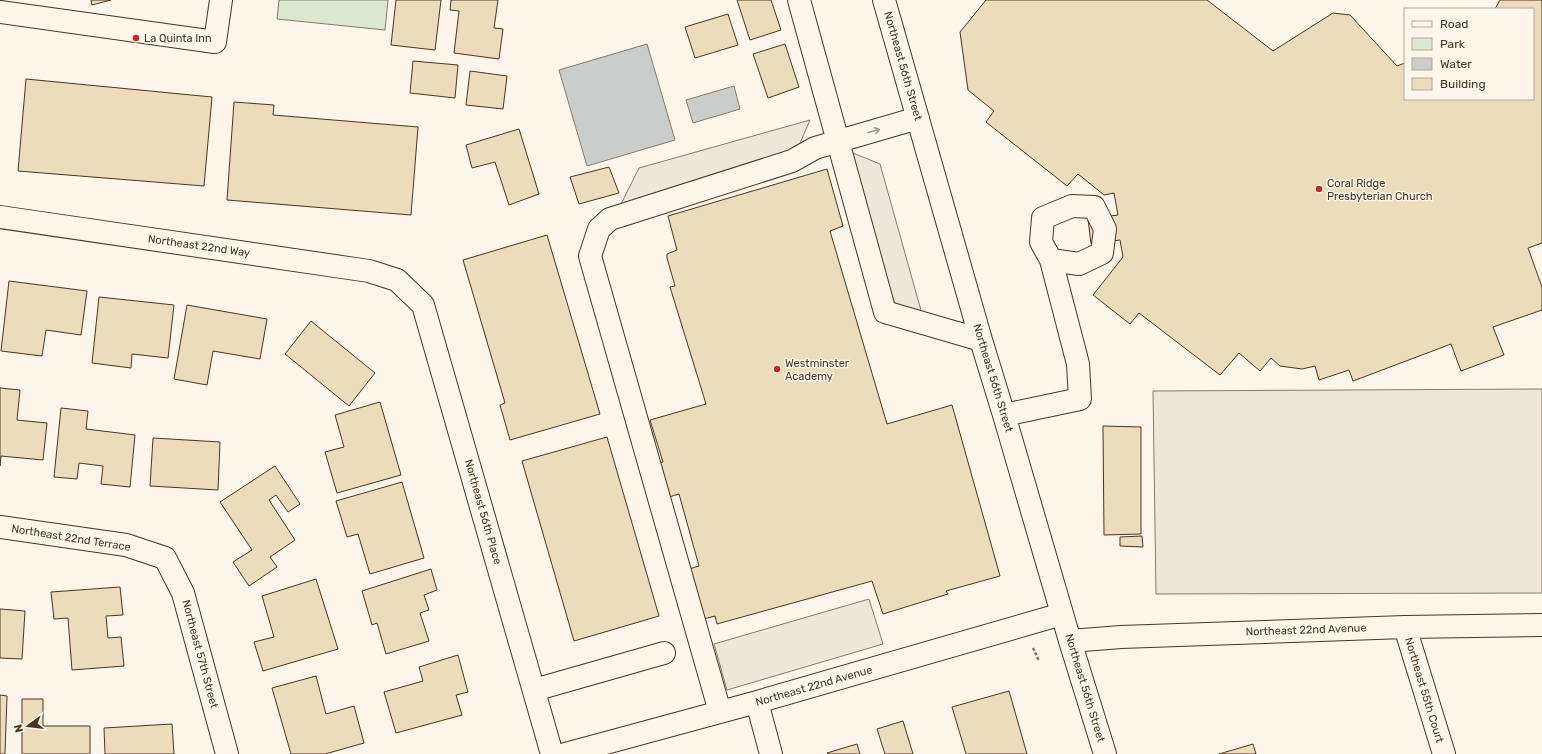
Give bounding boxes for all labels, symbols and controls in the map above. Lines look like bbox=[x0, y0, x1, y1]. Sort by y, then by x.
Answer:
legend bbox=[1404, 8, 1534, 100]
street label: Northeast 56th Street bbox=[881, 10, 925, 123]
text: Road bbox=[1440, 17, 1468, 31]
place label: La Quinta Inn bbox=[144, 32, 212, 45]
marker: La Quinta Inn bbox=[131, 33, 141, 43]
text: Park bbox=[1440, 37, 1466, 51]
text: Water bbox=[1440, 57, 1472, 71]
text: Building bbox=[1440, 77, 1486, 91]
one-way arrow bbox=[868, 127, 881, 134]
place label: Coral Ridge Presbyterian Church bbox=[1327, 177, 1433, 203]
marker: Coral Ridge Presbyterian Church bbox=[1314, 184, 1324, 194]
street label: Northeast 22nd Way bbox=[147, 232, 251, 260]
street label: Northeast 56th Street bbox=[970, 322, 1016, 434]
place label: Westminster Academy bbox=[785, 357, 850, 383]
marker: Westminster Academy bbox=[772, 364, 782, 374]
street label: Northeast 56th Place bbox=[462, 458, 504, 566]
street label: Northeast 22nd Terrace bbox=[10, 522, 132, 554]
street label: Northeast 57th Street bbox=[179, 598, 221, 710]
street label: Northeast 22nd Avenue bbox=[1245, 621, 1367, 639]
street label: Northeast 56th Street bbox=[1062, 632, 1108, 744]
street label: Northeast 55th Court bbox=[1402, 636, 1446, 745]
street label: Northeast 22nd Avenue bbox=[754, 663, 874, 709]
north arrow bbox=[8, 706, 48, 746]
text: N bbox=[11, 723, 26, 734]

